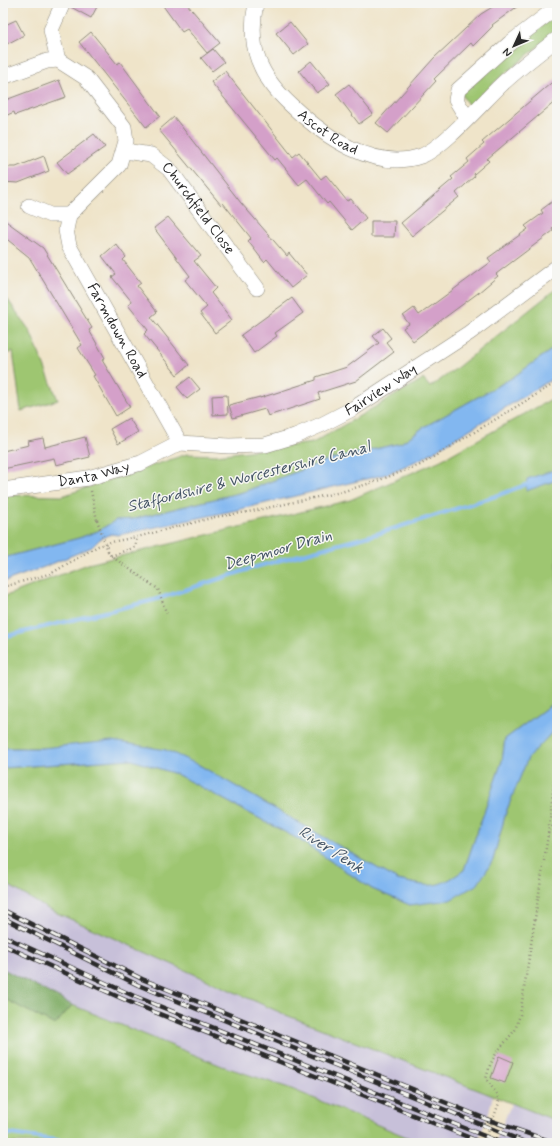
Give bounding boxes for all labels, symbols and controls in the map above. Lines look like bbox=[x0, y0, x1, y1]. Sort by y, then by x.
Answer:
north arrow bbox=[494, 26, 534, 66]
text: N bbox=[500, 45, 515, 60]
street label: Ascot Road bbox=[293, 105, 361, 160]
street label: Churchfield Close bbox=[158, 157, 239, 259]
street label: Farmdown Road bbox=[82, 280, 152, 382]
street label: Fairview Way bbox=[341, 360, 421, 421]
water label: Staffordshire & Worcestershire Canal bbox=[125, 436, 374, 519]
street label: Danta Way bbox=[56, 457, 132, 492]
water label: Deepmoor Drain bbox=[222, 525, 334, 575]
water label: River Penk bbox=[295, 821, 367, 879]

